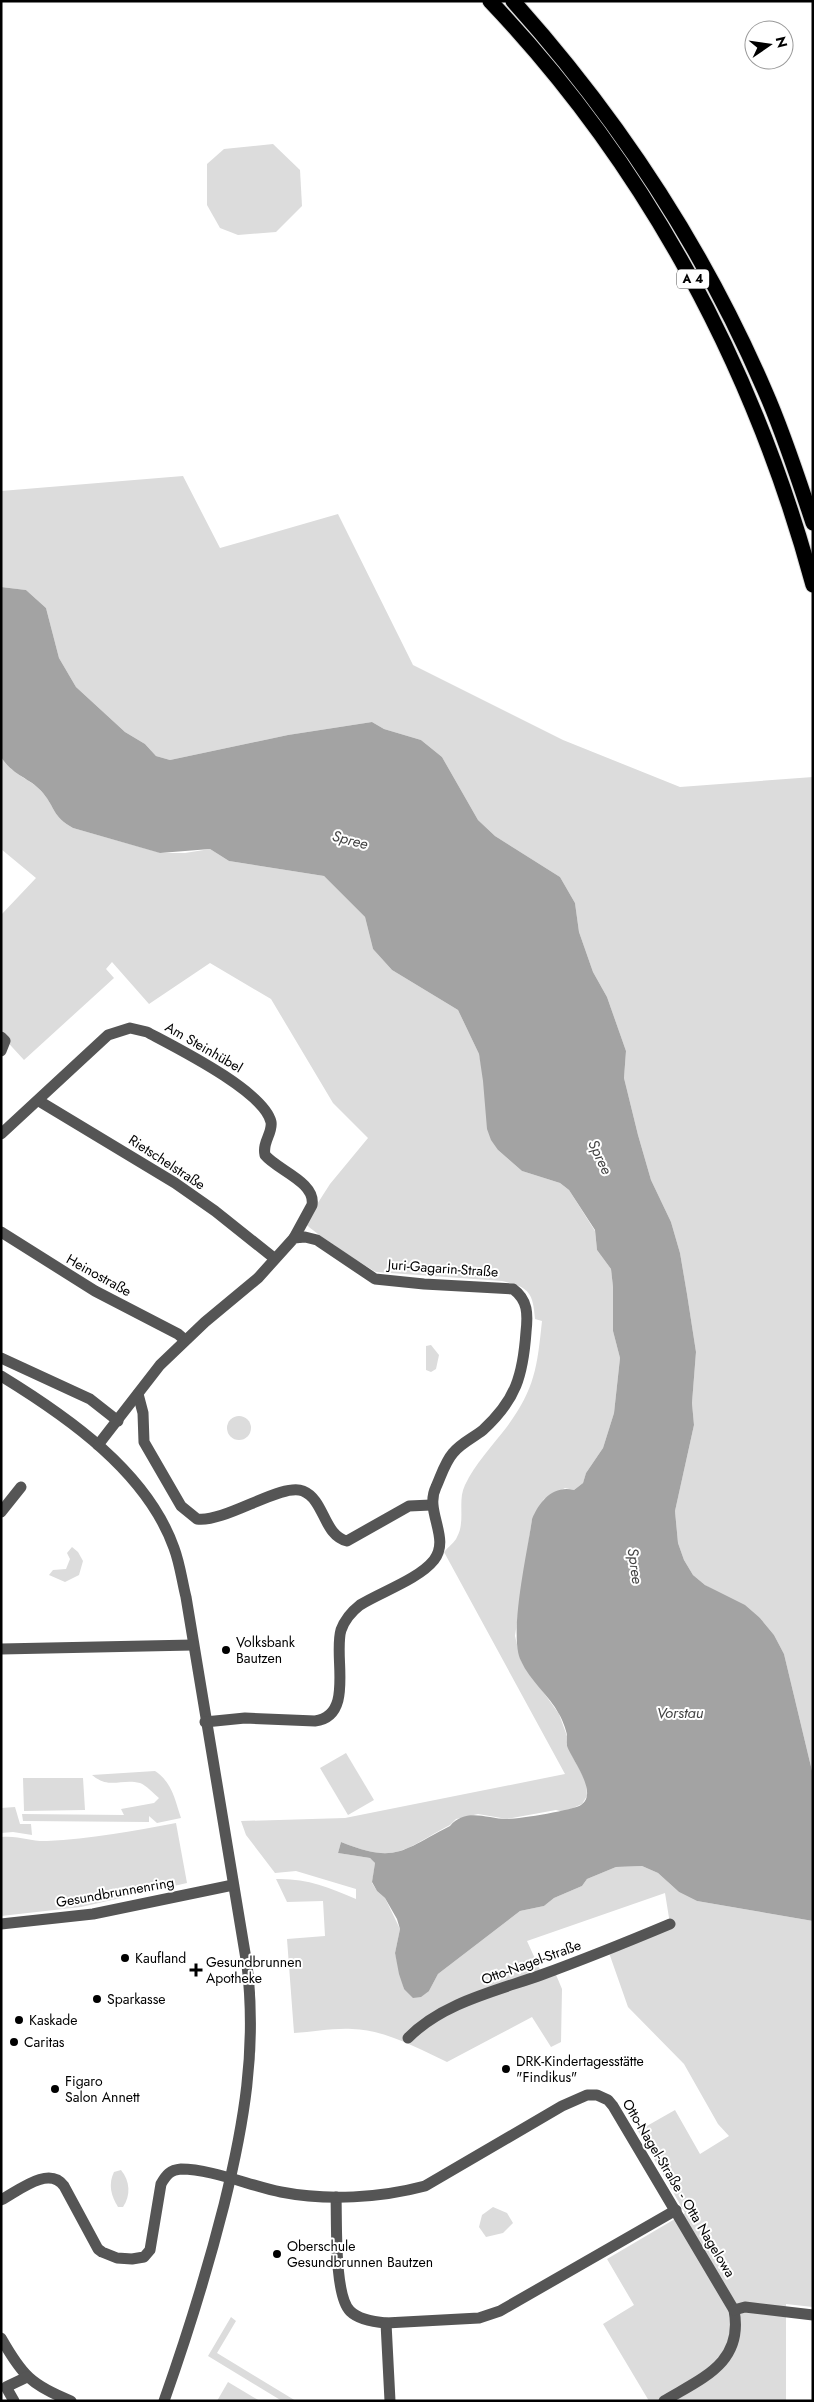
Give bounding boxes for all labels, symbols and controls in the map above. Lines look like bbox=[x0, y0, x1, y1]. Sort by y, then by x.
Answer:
north arrow bbox=[744, 20, 794, 70]
text: N bbox=[771, 34, 793, 50]
road number: A 4 bbox=[677, 270, 709, 288]
water label: Spree bbox=[330, 825, 371, 855]
street label: Am Steinhübel bbox=[161, 1017, 247, 1077]
street label: Rietschelstraße bbox=[125, 1130, 209, 1194]
water label: Spree bbox=[582, 1136, 618, 1178]
street label: Heinostraße bbox=[63, 1249, 135, 1301]
street label: Juri-Gagarin-Straße bbox=[385, 1254, 499, 1282]
water label: Spree bbox=[622, 1547, 648, 1586]
place label: Volksbank Bautzen bbox=[236, 1632, 296, 1668]
marker: Volksbank Bautzen bbox=[220, 1644, 232, 1656]
water label: Vorstau bbox=[657, 1702, 704, 1724]
street label: Gesundbrunnenring bbox=[54, 1872, 176, 1912]
street label: Otto-Nagel-Straße bbox=[478, 1935, 584, 1989]
place label: Kaufland bbox=[135, 1948, 186, 1968]
marker: Kaufland bbox=[119, 1952, 131, 1964]
place label: Gesundbrunnen Apotheke bbox=[206, 1952, 302, 1988]
marker: Gesundbrunnen Apotheke bbox=[190, 1964, 202, 1976]
place label: Sparkasse bbox=[107, 1989, 166, 2009]
marker: Sparkasse bbox=[91, 1993, 103, 2005]
place label: Kaskade bbox=[29, 2010, 77, 2030]
marker: Kaskade bbox=[13, 2014, 25, 2026]
place label: Caritas bbox=[24, 2032, 65, 2052]
marker: Caritas bbox=[8, 2036, 20, 2048]
place label: DRK-Kindertagesstätte "Findikus" bbox=[516, 2051, 644, 2087]
marker: DRK-Kindertagesstätte "Findikus" bbox=[500, 2063, 512, 2075]
place label: Figaro Salon Annett bbox=[65, 2071, 140, 2107]
marker: Figaro Salon Annett bbox=[49, 2083, 61, 2095]
street label: Otto-Nagel-Straße - Otta Nagelowa bbox=[618, 2095, 740, 2281]
place label: Oberschule Gesundbrunnen Bautzen bbox=[287, 2236, 433, 2272]
marker: Oberschule Gesundbrunnen Bautzen bbox=[271, 2248, 283, 2260]

